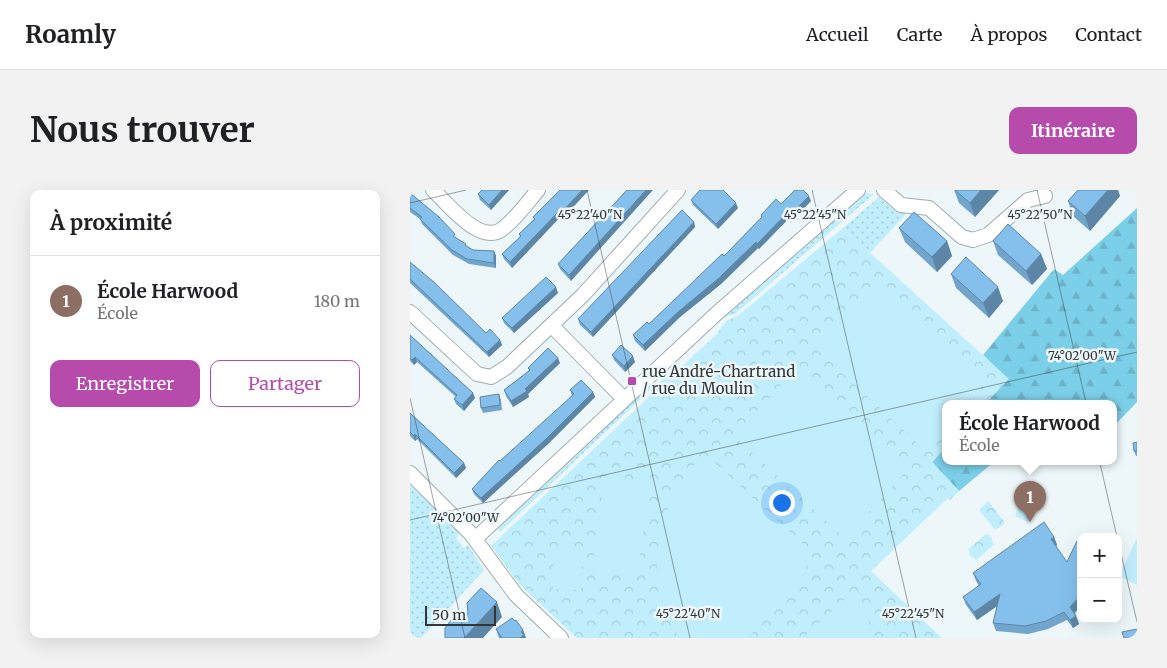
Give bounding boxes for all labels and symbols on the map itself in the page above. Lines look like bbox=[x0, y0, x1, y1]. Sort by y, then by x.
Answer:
text: 45°22'40"N bbox=[558, 207, 623, 222]
text: 45°22'45"N bbox=[784, 207, 847, 222]
text: 45°22'50"N bbox=[1008, 207, 1073, 222]
text: 74°02'00"W bbox=[1048, 348, 1117, 363]
place label: rue André-Chartrand / rue du Moulin bbox=[642, 362, 795, 398]
marker: rue André-Chartrand / rue du Moulin bbox=[626, 375, 638, 387]
pin: 1 bbox=[1014, 481, 1046, 522]
your location bbox=[769, 490, 795, 516]
text: 74°02'00"W bbox=[431, 510, 500, 525]
scale bar bbox=[425, 603, 496, 626]
text: 45°22'40"N bbox=[656, 606, 721, 621]
text: 45°22'45"N bbox=[882, 606, 945, 621]

